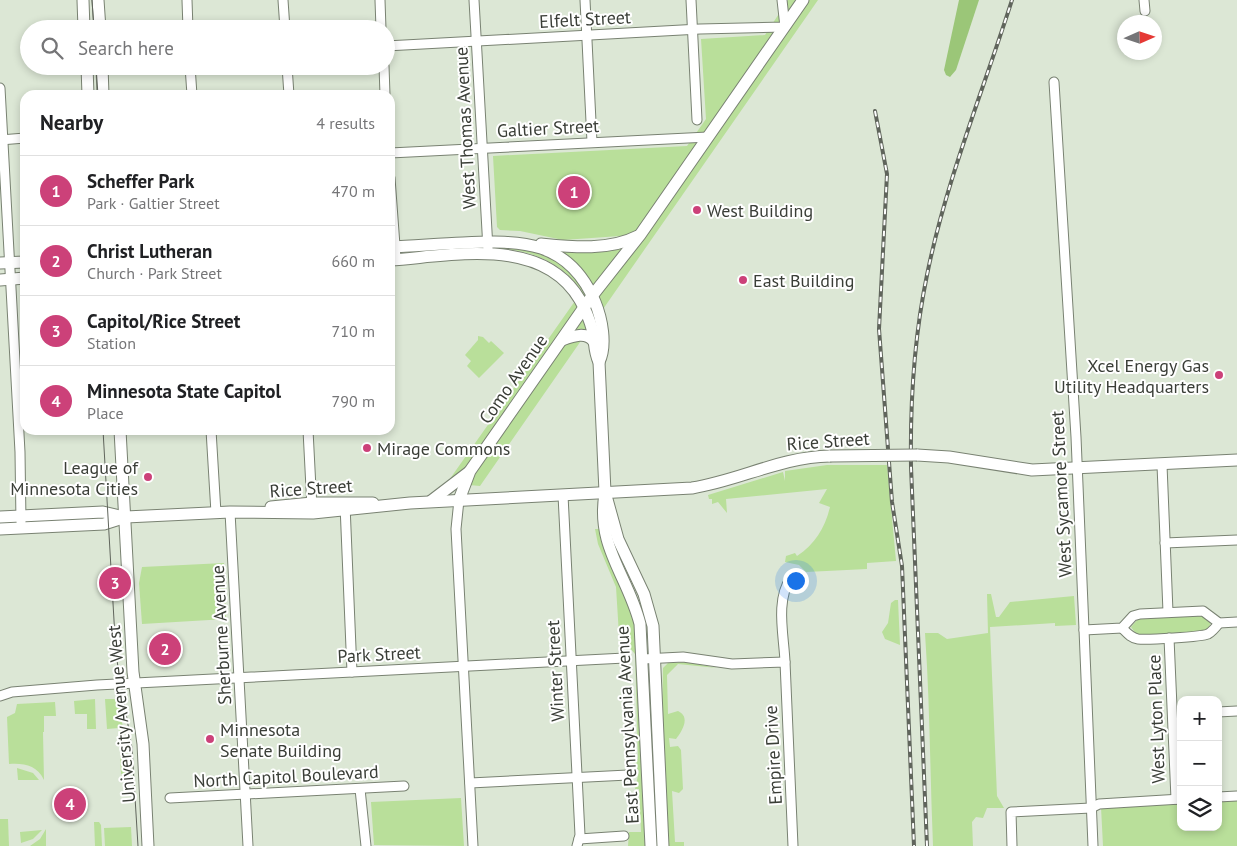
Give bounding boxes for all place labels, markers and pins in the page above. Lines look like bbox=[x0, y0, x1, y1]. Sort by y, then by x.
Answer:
pin: 1 bbox=[558, 173, 590, 211]
place label: West Building bbox=[707, 199, 813, 222]
marker: West Building bbox=[691, 204, 703, 216]
place label: East Building bbox=[753, 269, 854, 292]
marker: East Building bbox=[737, 274, 749, 286]
place label: Xcel Energy Gas Utility Headquarters bbox=[1054, 354, 1209, 398]
marker: Xcel Energy Gas Utility Headquarters bbox=[1213, 369, 1225, 381]
place label: Mirage Commons bbox=[377, 437, 510, 460]
marker: Mirage Commons bbox=[361, 442, 373, 454]
place label: League of Minnesota Cities bbox=[10, 456, 139, 500]
marker: League of Minnesota Cities bbox=[142, 471, 154, 483]
pin: 3 bbox=[99, 564, 131, 602]
pin: 2 bbox=[149, 630, 181, 668]
place label: Minnesota Senate Building bbox=[220, 718, 342, 762]
marker: Minnesota Senate Building bbox=[204, 733, 216, 745]
pin: 4 bbox=[54, 785, 86, 823]

